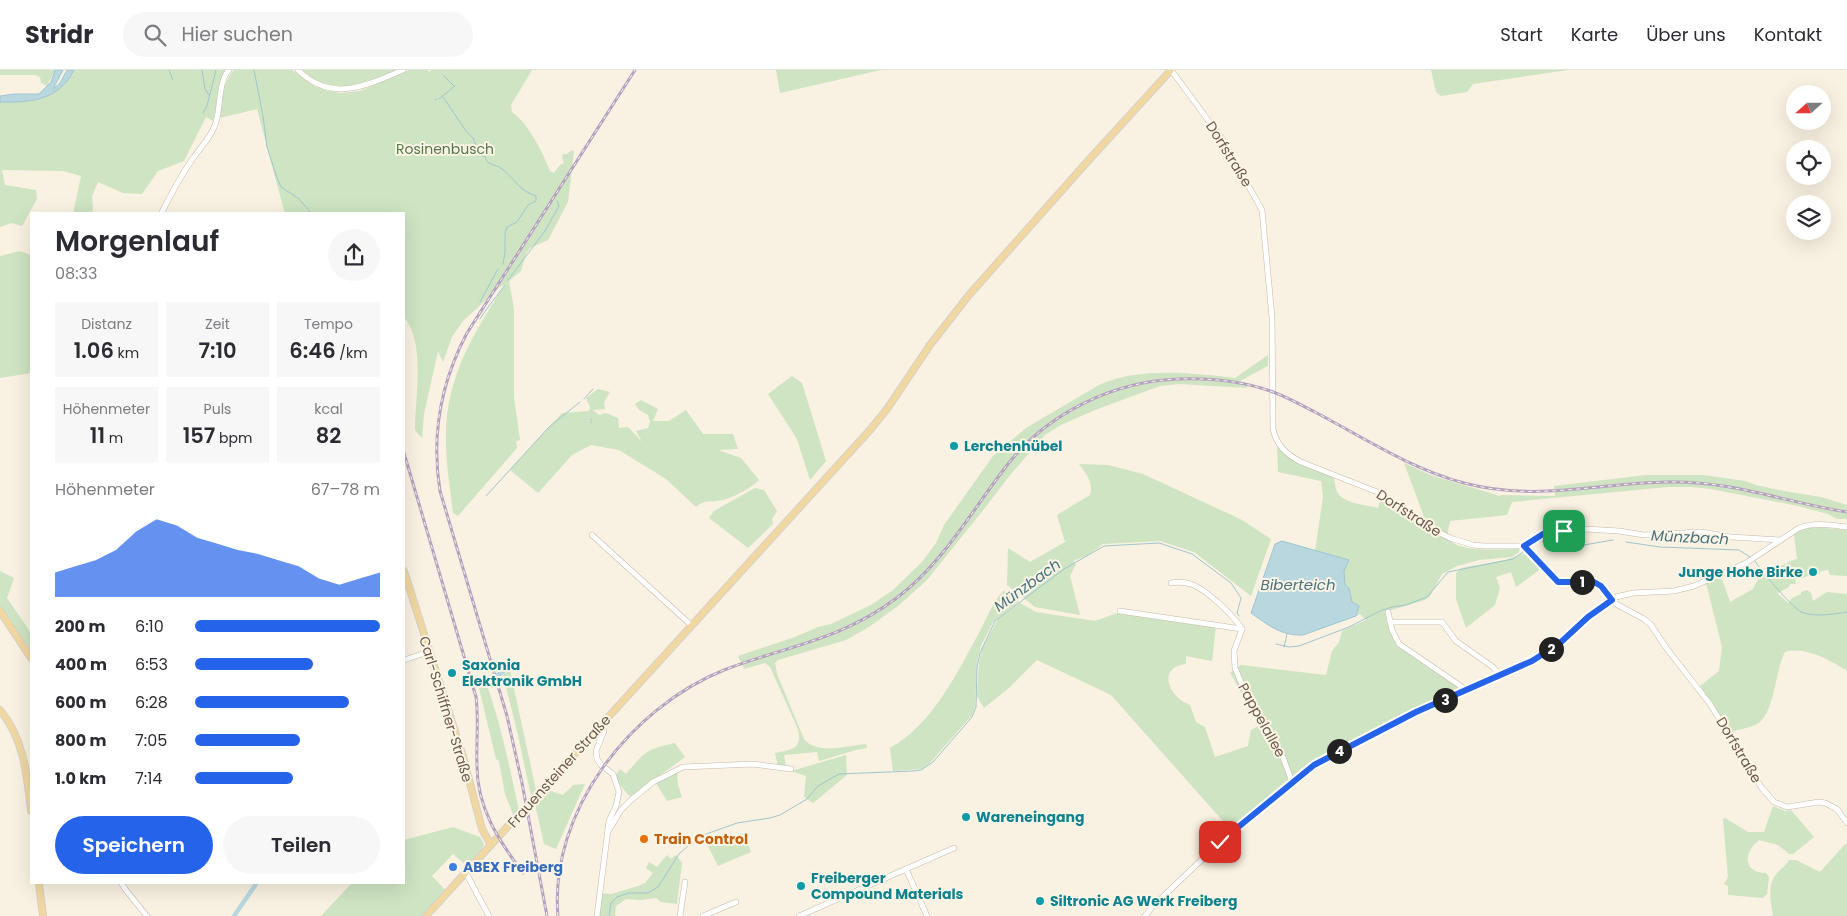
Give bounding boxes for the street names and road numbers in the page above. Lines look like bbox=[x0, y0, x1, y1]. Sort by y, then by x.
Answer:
street label: Dorfstraße bbox=[1201, 117, 1257, 191]
street label: Dorfstraße bbox=[1373, 484, 1446, 542]
street label: Carl-Schiffner-Straße bbox=[414, 634, 478, 785]
street label: Pappelallee bbox=[1233, 679, 1291, 761]
street label: Frauensteiner Straße bbox=[503, 710, 615, 832]
street label: Dorfstraße bbox=[1711, 713, 1767, 787]

